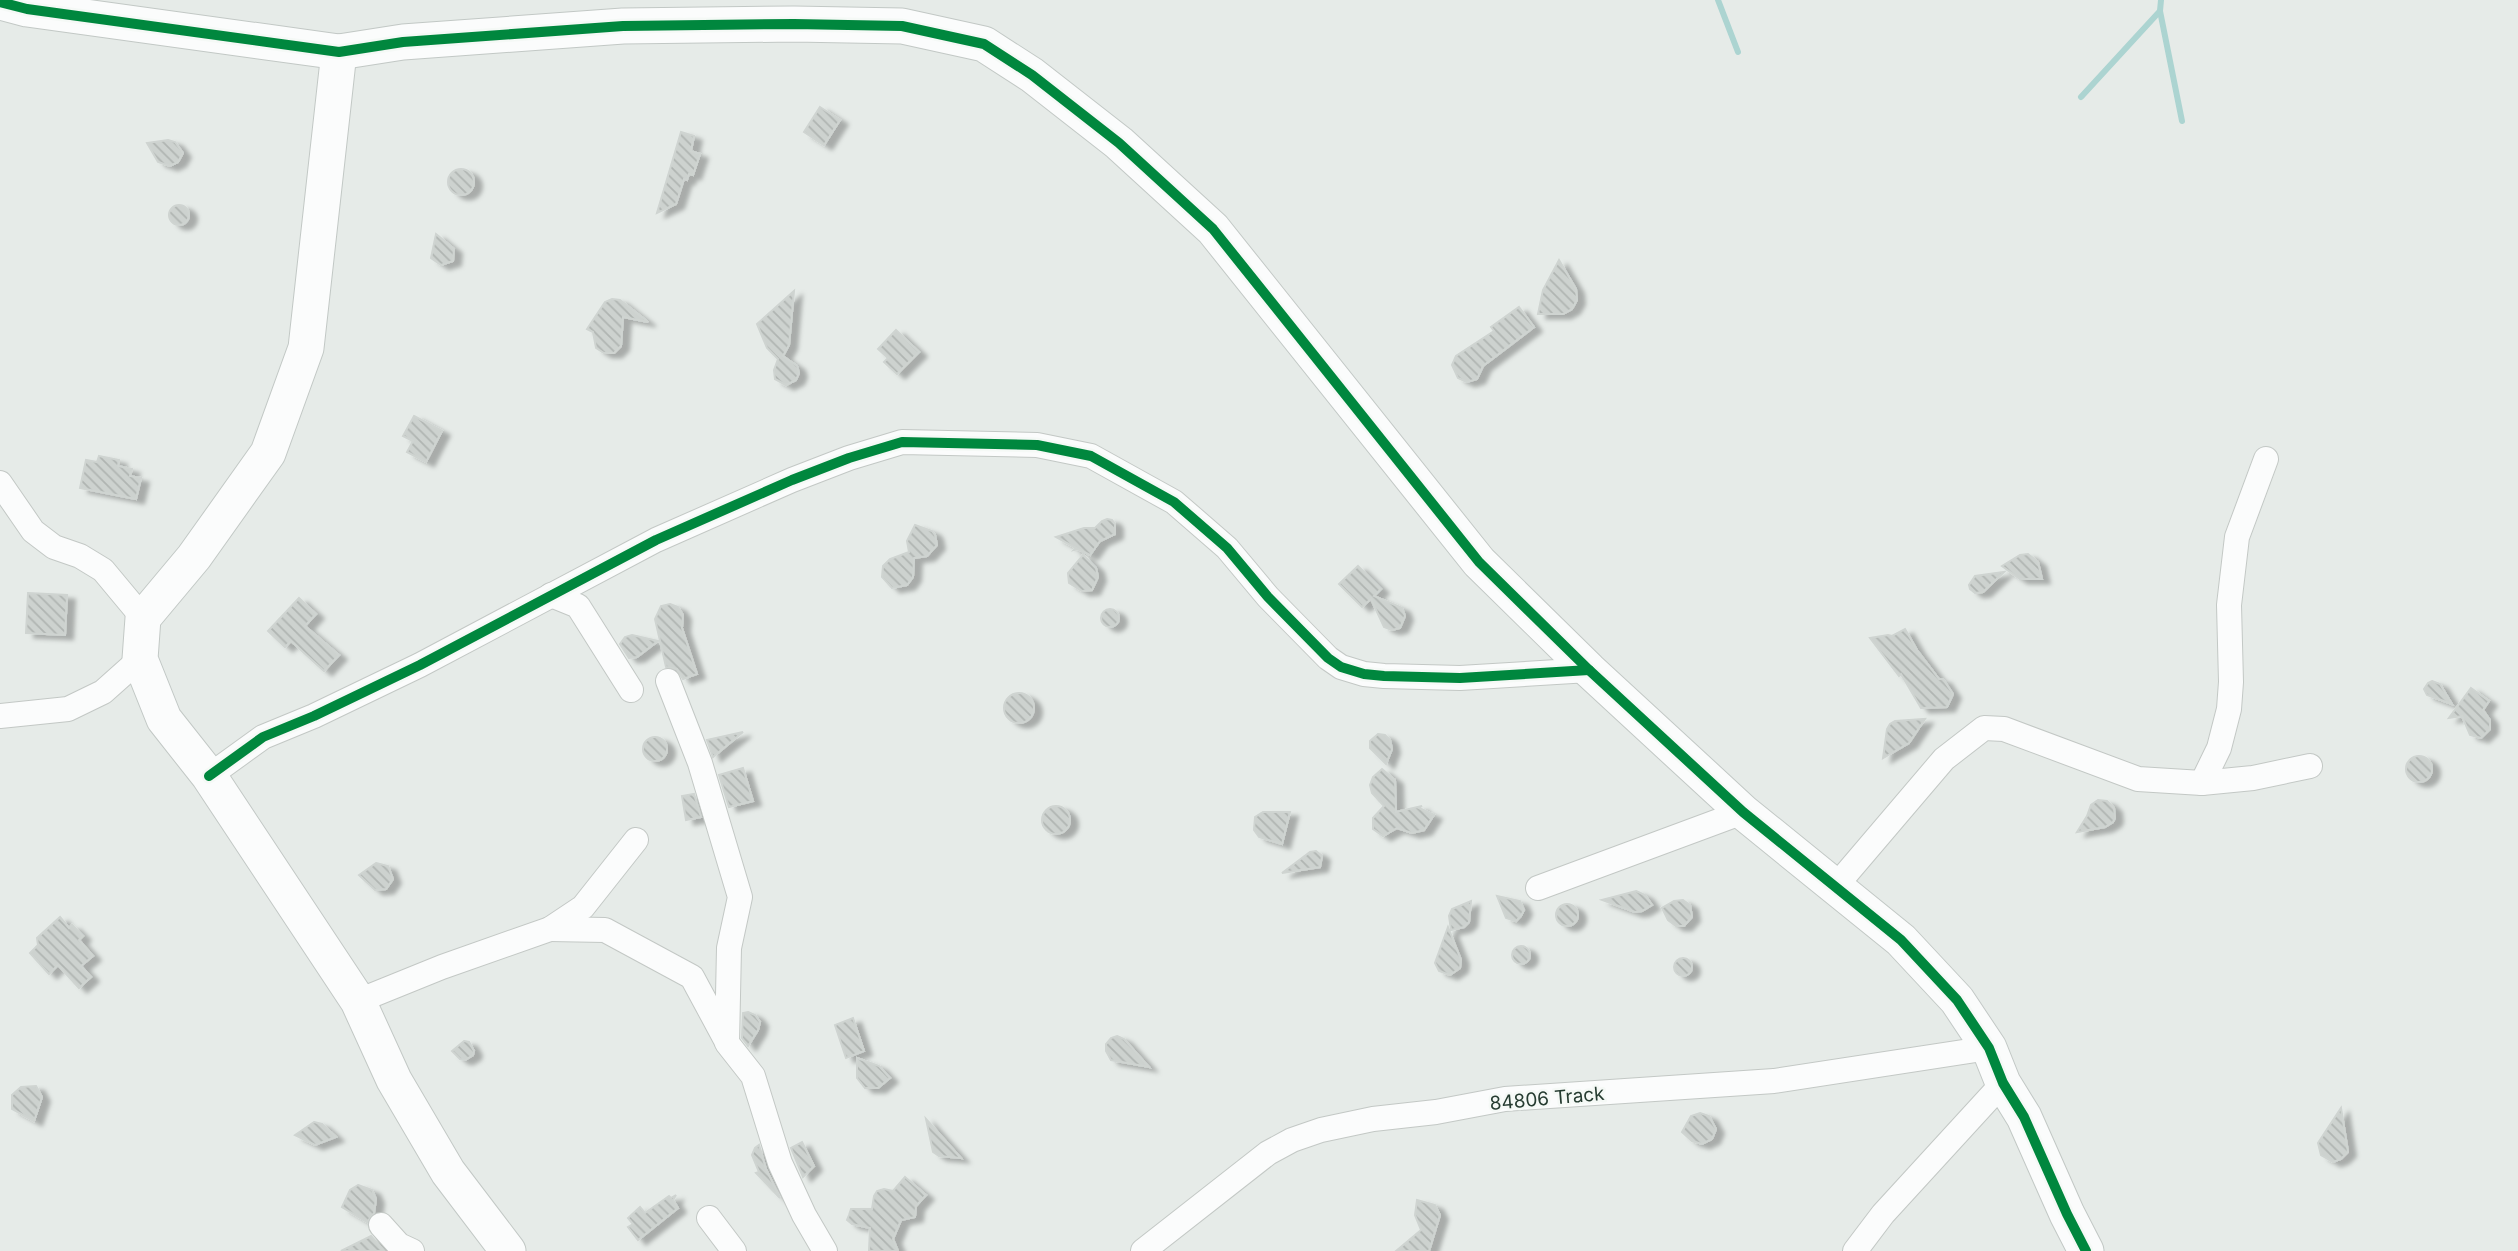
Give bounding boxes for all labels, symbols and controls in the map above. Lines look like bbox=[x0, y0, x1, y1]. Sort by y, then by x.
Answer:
street label: 84806 Track bbox=[1489, 1082, 1606, 1115]

